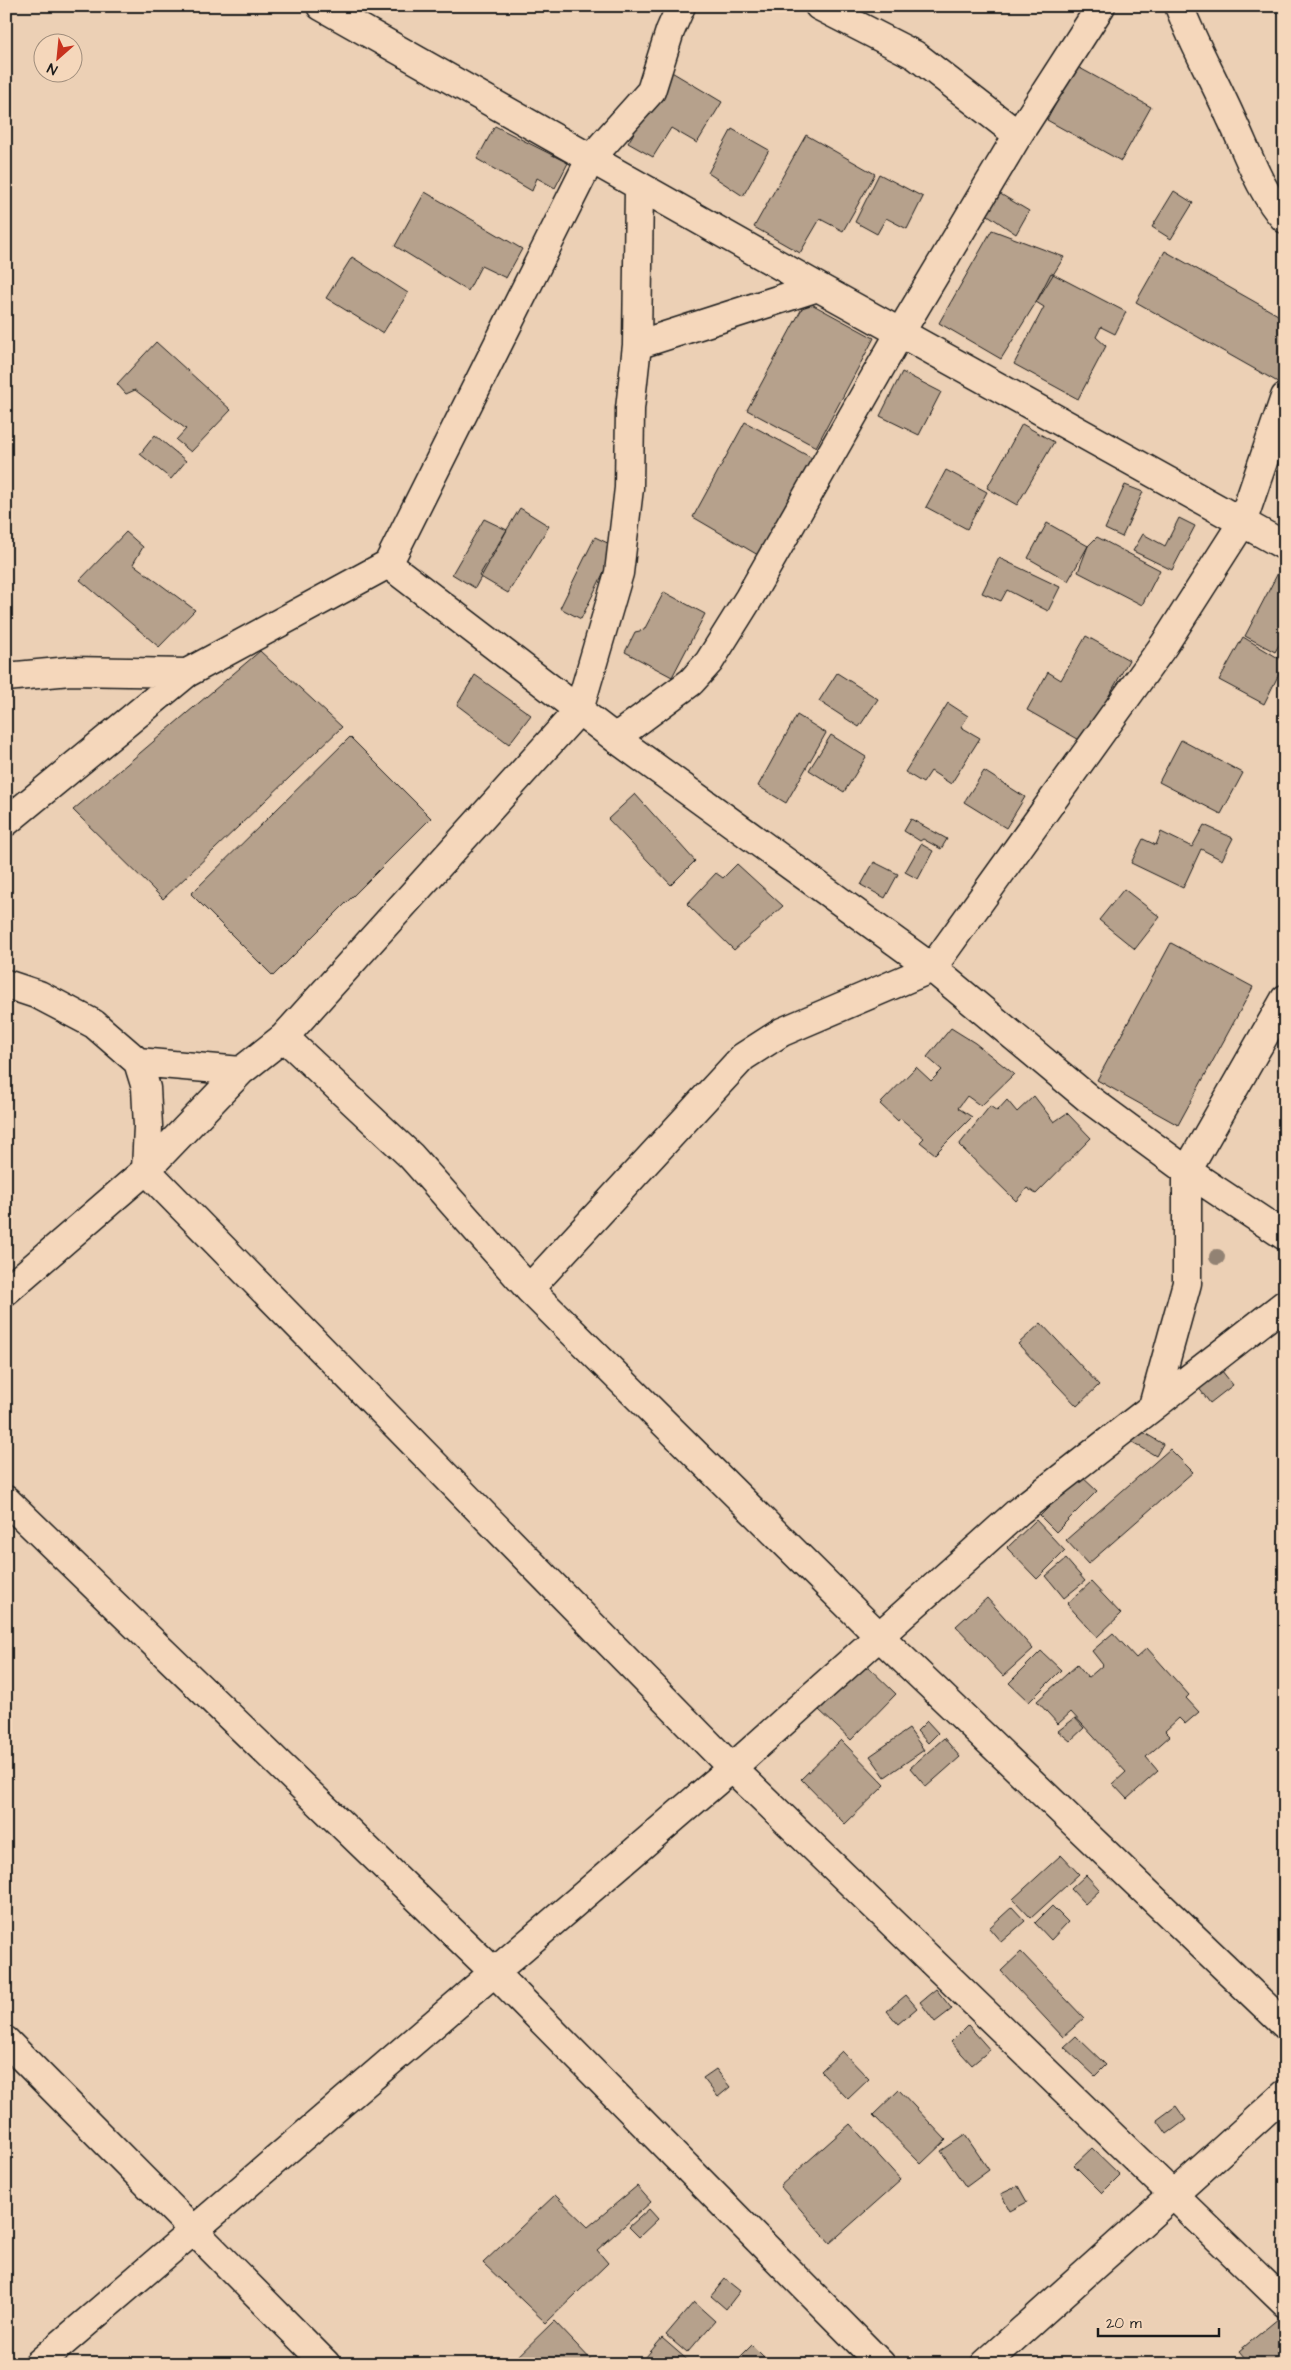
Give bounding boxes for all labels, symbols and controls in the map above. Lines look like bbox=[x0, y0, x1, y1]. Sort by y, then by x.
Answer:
north arrow bbox=[32, 32, 82, 82]
text: N bbox=[44, 58, 61, 80]
scale bar bbox=[1098, 2305, 1220, 2337]
text: 20 m bbox=[1106, 2313, 1142, 2334]

